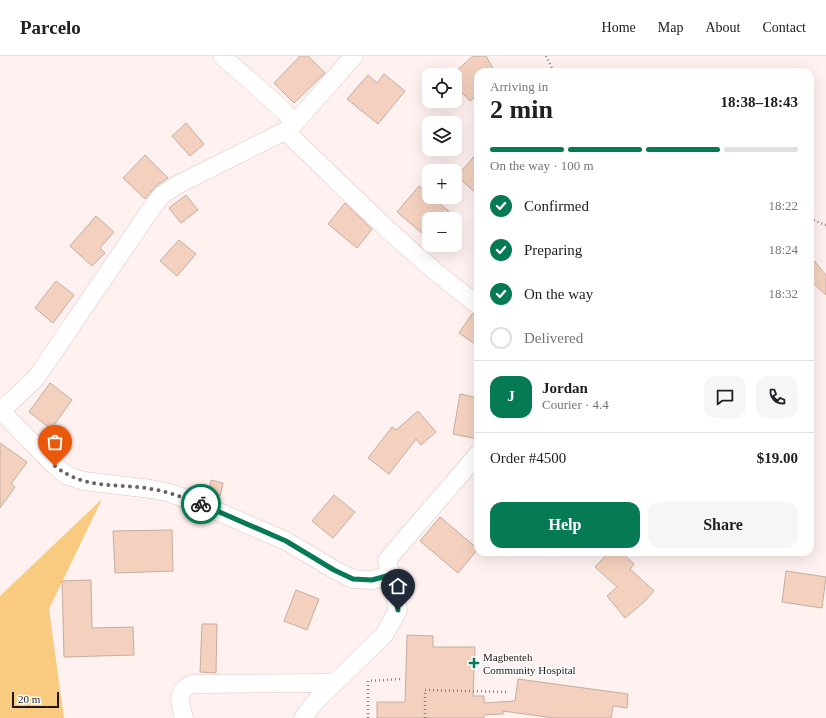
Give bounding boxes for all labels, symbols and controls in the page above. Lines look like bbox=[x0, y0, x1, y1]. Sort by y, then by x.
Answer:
text: Parcelo bbox=[20, 17, 81, 38]
text: Home bbox=[602, 20, 636, 35]
text: Map bbox=[658, 20, 683, 35]
text: About bbox=[705, 20, 740, 35]
text: Contact bbox=[762, 20, 806, 35]
map controls bbox=[422, 68, 462, 252]
button: locate bbox=[422, 68, 462, 108]
text: Arriving in bbox=[490, 79, 548, 94]
text: 18:38–18:43 bbox=[721, 94, 798, 110]
text: 2 min bbox=[490, 95, 553, 124]
button: layers bbox=[422, 116, 462, 156]
text: On the way · 100 m bbox=[490, 158, 594, 173]
button: + bbox=[422, 164, 462, 204]
icon: check bbox=[490, 195, 512, 217]
text: Confirmed bbox=[524, 198, 589, 214]
text: 18:22 bbox=[768, 198, 798, 213]
button: − bbox=[422, 212, 462, 252]
icon: check bbox=[490, 239, 512, 261]
text: Preparing bbox=[524, 242, 582, 258]
text: 18:24 bbox=[768, 242, 798, 257]
icon: check bbox=[490, 283, 512, 305]
text: On the way bbox=[524, 286, 593, 302]
text: 18:32 bbox=[768, 286, 798, 301]
text: Delivered bbox=[524, 330, 583, 346]
button: chat bbox=[704, 376, 746, 418]
button: phone bbox=[756, 376, 798, 418]
text: Jordan bbox=[542, 380, 588, 396]
text: J bbox=[507, 388, 515, 404]
text: Courier · 4.4 bbox=[542, 397, 609, 412]
pin bbox=[38, 425, 72, 466]
icon: bag bbox=[44, 431, 66, 453]
text: Order #4500 bbox=[490, 450, 566, 466]
text: $19.00 bbox=[757, 450, 798, 466]
courier bbox=[181, 484, 221, 524]
icon: bike bbox=[190, 493, 212, 515]
button: Help bbox=[490, 502, 640, 548]
button: Share bbox=[648, 502, 798, 548]
pin bbox=[381, 569, 415, 610]
icon: home bbox=[387, 575, 409, 597]
place label: Magbenteh Community Hospital bbox=[483, 651, 576, 676]
marker: Magbenteh Community Hospital bbox=[468, 657, 480, 669]
scale bar bbox=[12, 690, 59, 709]
text: 20 m bbox=[18, 693, 40, 705]

